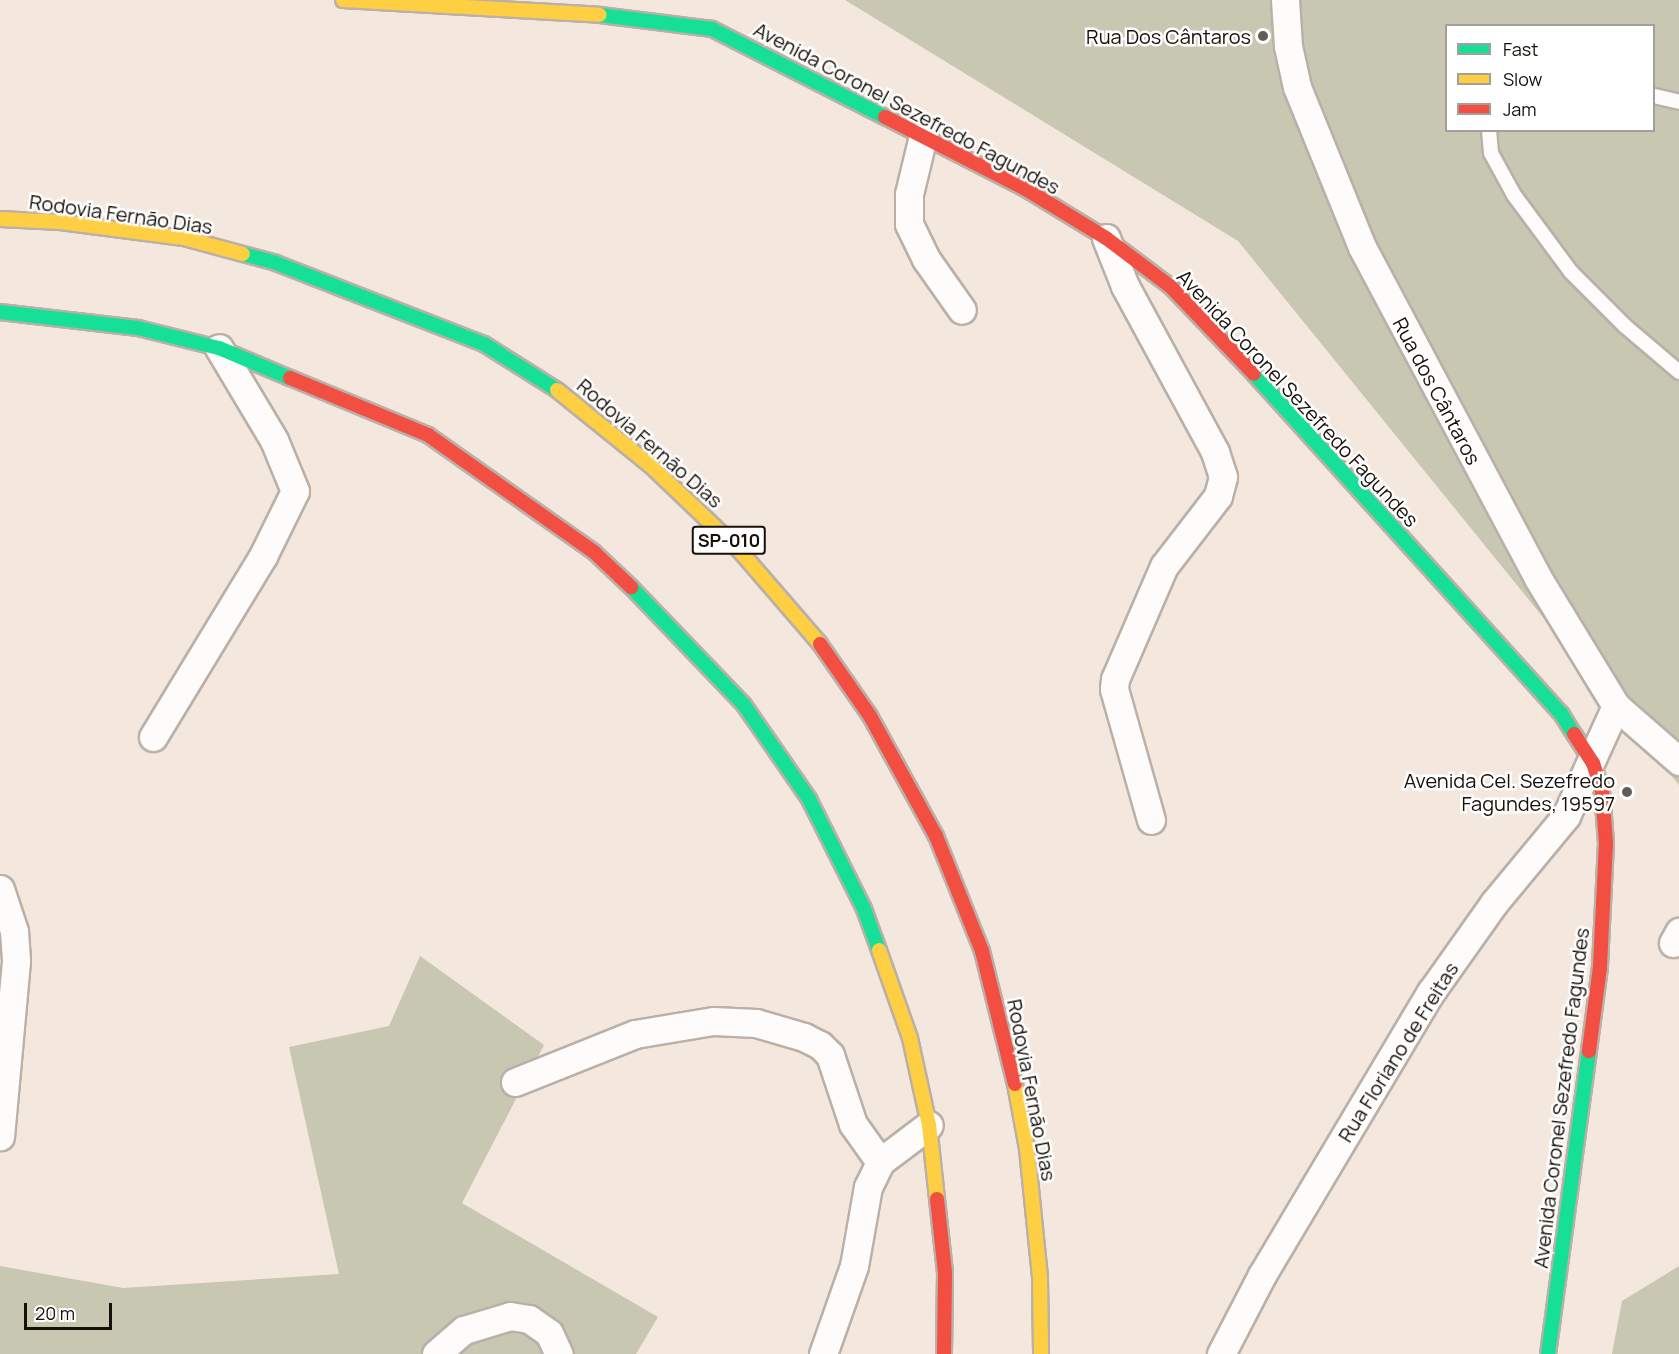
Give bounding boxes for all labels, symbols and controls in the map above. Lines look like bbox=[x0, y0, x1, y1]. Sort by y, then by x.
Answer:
street label: Avenida Coronel Sezefredo Fagundes bbox=[750, 17, 1064, 199]
place label: Rua Dos Cântaros bbox=[1086, 24, 1251, 48]
legend bbox=[1445, 24, 1655, 132]
marker: Rua Dos Cântaros bbox=[1256, 29, 1270, 43]
text: Fast bbox=[1503, 37, 1538, 61]
text: Slow bbox=[1503, 67, 1542, 91]
text: Jam bbox=[1503, 97, 1537, 121]
street label: Rodovia Fernão Dias bbox=[28, 189, 214, 239]
street label: Avenida Coronel Sezefredo Fagundes bbox=[1172, 264, 1424, 532]
street label: Rua dos Cântaros bbox=[1388, 313, 1486, 469]
street label: Rodovia Fernão Dias bbox=[572, 373, 728, 513]
road number: SP-010 bbox=[692, 525, 766, 555]
place label: Avenida Cel. Sezefredo Fagundes, 19597 bbox=[1404, 768, 1615, 815]
marker: Avenida Cel. Sezefredo Fagundes, 19597 bbox=[1620, 785, 1634, 799]
street label: Avenida Coronel Sezefredo Fagundes bbox=[1528, 926, 1594, 1270]
street label: Rua Floriano de Freitas bbox=[1333, 958, 1463, 1146]
street label: Rodovia Fernão Dias bbox=[1003, 997, 1061, 1183]
scale bar bbox=[27, 1291, 116, 1329]
text: 20 m bbox=[35, 1301, 75, 1325]

